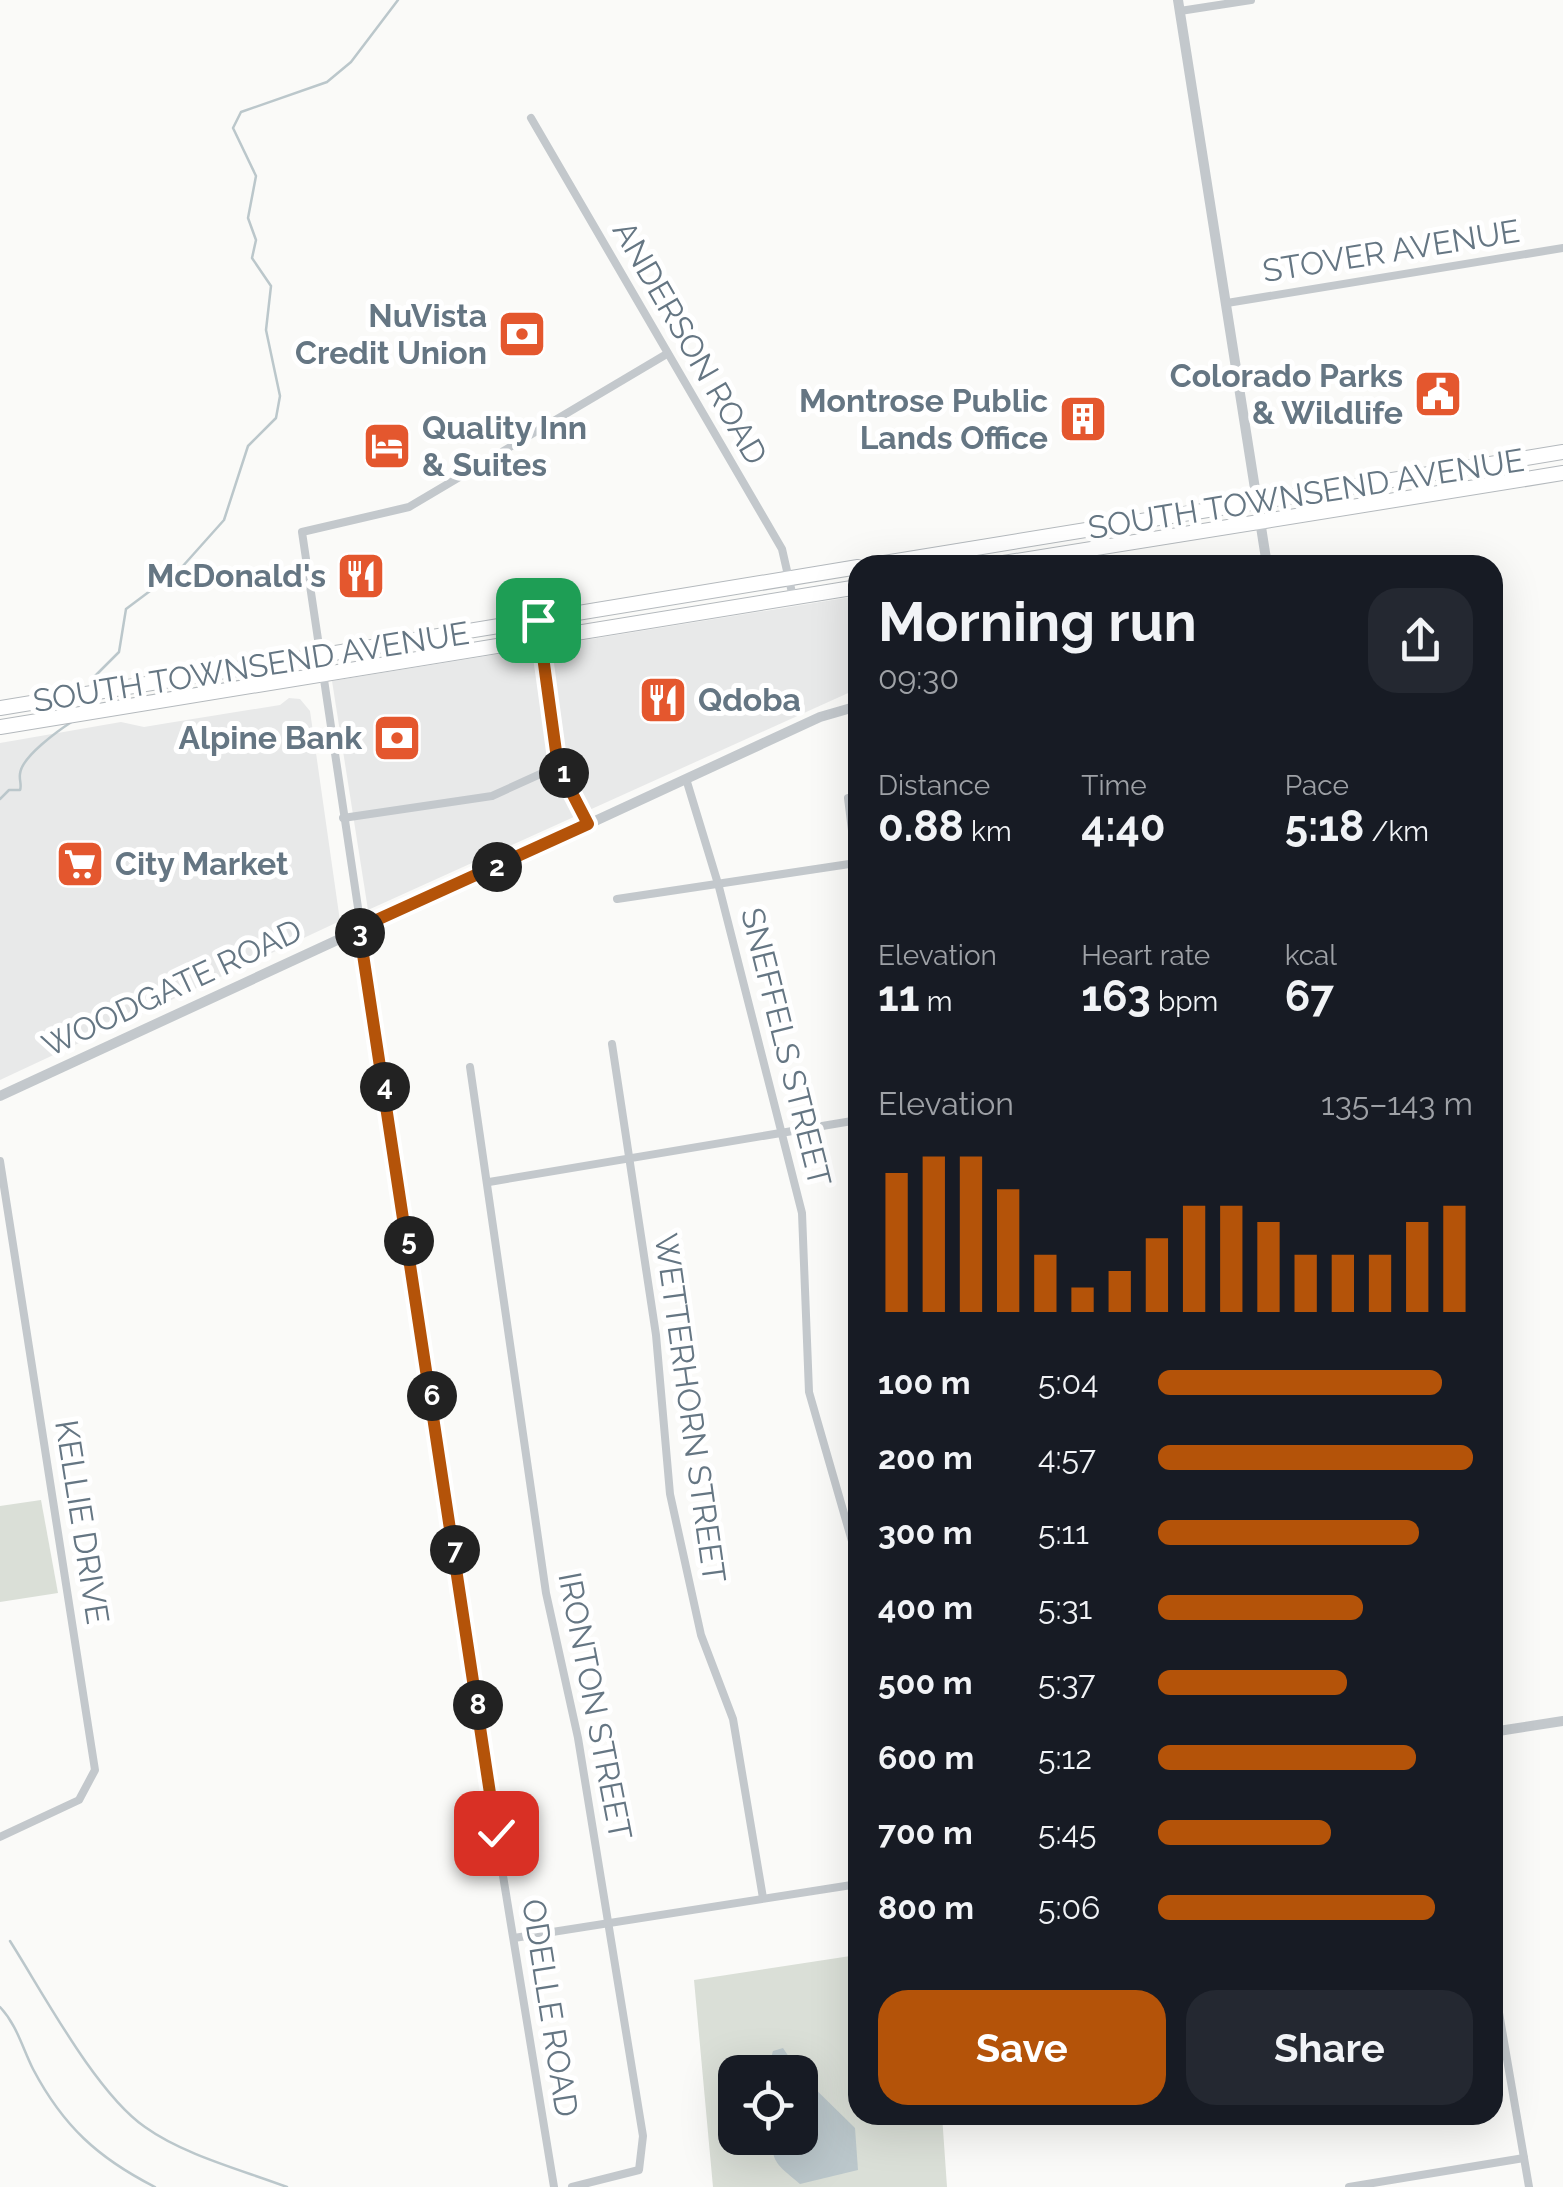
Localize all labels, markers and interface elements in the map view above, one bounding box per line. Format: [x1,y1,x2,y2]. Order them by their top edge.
street label: STOVER AVENUE [1260,212,1522,289]
street label: ANDERSON ROAD [606,215,775,471]
place label: NuVista Credit Union [295,297,487,371]
bank icon: NuVista Credit Union [496,308,548,360]
place label: Colorado Parks & Wildlife [1170,357,1403,431]
public building icon: Colorado Parks & Wildlife [1412,368,1464,420]
place label: Montrose Public Lands Office [799,382,1048,456]
building icon: Montrose Public Lands Office [1057,393,1109,445]
place label: Quality Inn & Suites [422,409,587,483]
hotel icon: Quality Inn & Suites [361,420,413,472]
street label: SOUTH TOWNSEND AVENUE [1085,441,1527,546]
restaurant icon: McDonald's [335,550,387,602]
place label: McDonald's [147,557,326,594]
pin [496,578,581,663]
button: share [1368,588,1473,693]
text: Morning run [878,589,1197,654]
icon: arrive [511,593,566,648]
street label: SOUTH TOWNSEND AVENUE [30,614,472,719]
text: 09:30 [878,659,959,696]
restaurant icon: Qdoba [637,674,689,726]
place label: Qdoba [698,681,801,718]
bank icon: Alpine Bank [371,712,423,764]
place label: Alpine Bank [179,719,362,756]
pin: 1 [539,748,589,798]
text: 1 [557,756,571,789]
text: Distance [878,769,990,802]
text: Time [1081,769,1147,802]
text: Pace [1285,769,1349,802]
text: 0.88 [878,802,964,851]
text: 4:40 [1081,802,1165,851]
text: 5:18 [1285,802,1364,851]
text: km [964,815,1012,848]
text: /km [1364,815,1429,848]
supermarket icon: City Market [54,838,106,890]
pin: 2 [472,842,522,892]
place label: City Market [115,845,288,882]
text: 2 [489,850,505,883]
street label: SNEFFELS STREET [734,904,839,1190]
pin: 3 [335,908,385,958]
street label: WOODGATE ROAD [36,911,307,1064]
text: 3 [352,916,368,949]
text: Elevation [878,939,997,972]
text: Heart rate [1081,939,1210,972]
text: kcal [1285,939,1337,972]
text: 11 [878,972,920,1021]
text: 163 [1081,972,1151,1021]
text: 67 [1285,972,1334,1021]
text: m [920,985,952,1018]
text: bpm [1151,985,1218,1018]
pin: 4 [360,1062,410,1112]
text: 4 [377,1070,393,1103]
text: Elevation [878,1085,1014,1122]
text: 135–143 m [1321,1085,1473,1122]
pin: 5 [384,1216,434,1266]
text: 5 [401,1224,417,1257]
street label: WETTERHORN STREET [648,1231,733,1585]
text: 100 m [878,1364,971,1401]
text: 5:04 [1038,1364,1099,1401]
pin: 6 [407,1371,457,1421]
text: 6 [424,1379,441,1412]
street label: KELLIE DRIVE [48,1417,117,1626]
text: 200 m [878,1439,973,1476]
text: 4:57 [1038,1439,1096,1476]
text: 300 m [878,1514,973,1551]
text: 5:11 [1038,1514,1089,1551]
pin: 7 [430,1525,480,1575]
text: 7 [447,1533,463,1566]
street label: IRONTON STREET [551,1569,640,1843]
text: 400 m [878,1589,973,1626]
text: 5:31 [1038,1589,1092,1626]
text: 500 m [878,1664,973,1701]
text: 5:37 [1038,1664,1096,1701]
pin: 8 [453,1680,503,1730]
text: 8 [470,1688,486,1721]
text: 600 m [878,1739,974,1776]
text: 5:12 [1038,1739,1092,1776]
pin [454,1791,539,1876]
icon: check [469,1806,524,1861]
text: 700 m [878,1814,973,1851]
text: 5:45 [1038,1814,1096,1851]
text: 800 m [878,1889,974,1926]
text: 5:06 [1038,1889,1100,1926]
street label: ODELLE ROAD [515,1896,586,2119]
button: Save [878,1990,1166,2105]
button: Share [1186,1990,1473,2105]
map controls [718,2055,818,2155]
button: locate [718,2055,818,2155]

